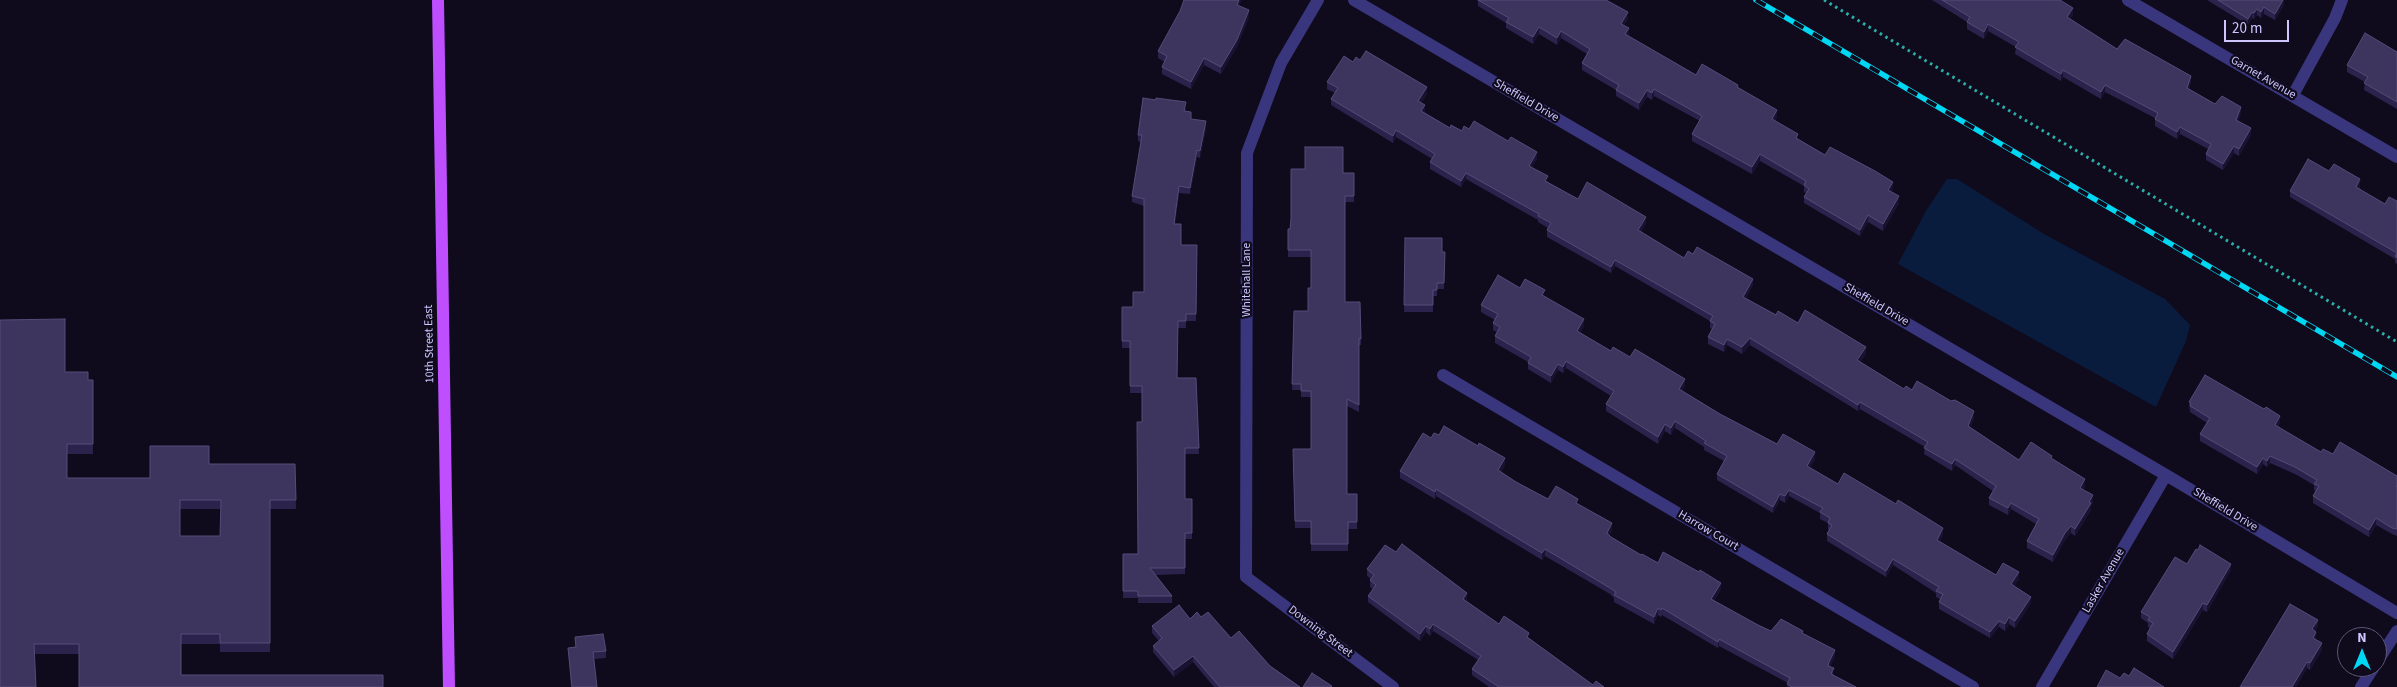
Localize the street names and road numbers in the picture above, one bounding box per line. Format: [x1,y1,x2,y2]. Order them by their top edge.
street label: Garnet Avenue [2228,53,2298,103]
street label: Sheffield Drive [1491,77,1561,125]
street label: Whitehall Lane [1240,243,1254,317]
street label: Sheffield Drive [1841,281,1911,329]
street label: 10th Street East [422,305,438,383]
street label: Sheffield Drive [2190,485,2260,535]
street label: Harrow Court [1675,508,1741,554]
street label: Lasker Avenue [2080,546,2128,616]
street label: Downing Street [1285,603,1355,661]

